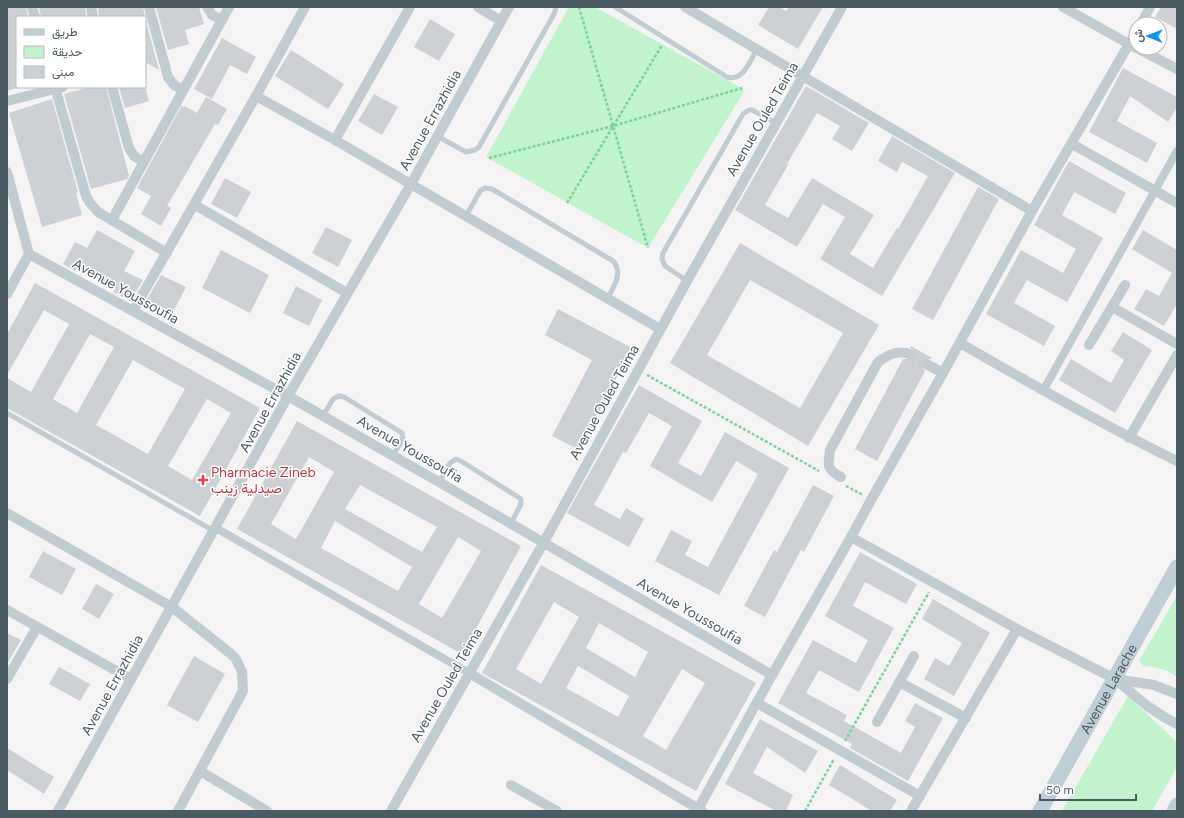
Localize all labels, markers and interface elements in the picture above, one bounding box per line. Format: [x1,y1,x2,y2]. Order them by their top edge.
legend [16,16,146,88]
north arrow [1128,16,1168,56]
text: طريق [52,25,78,40]
text: ش [1132,29,1145,43]
text: حديقة [52,45,82,59]
street label: Avenue Ouled Teima [723,59,802,179]
text: مبنى [52,65,74,80]
street label: Avenue Errazhidia [396,67,465,173]
street label: Avenue Youssoufia [70,255,182,328]
street label: Avenue Ouled Teima [566,342,643,463]
street label: Avenue Errazhidia [236,349,305,455]
street label: Avenue Youssoufia [354,412,465,487]
place label: Pharmacie Zineb صيدلية زينب [211,464,316,497]
marker: Pharmacie Zineb صيدلية زينب [198,475,208,485]
street label: Avenue Youssoufia [634,574,745,649]
street label: Avenue Ouled Teima [407,625,486,745]
street label: Avenue Errazhidia [78,632,147,738]
street label: Avenue Larache [1077,641,1141,737]
scale bar [1040,776,1136,802]
text: 50 m [1046,783,1074,797]

